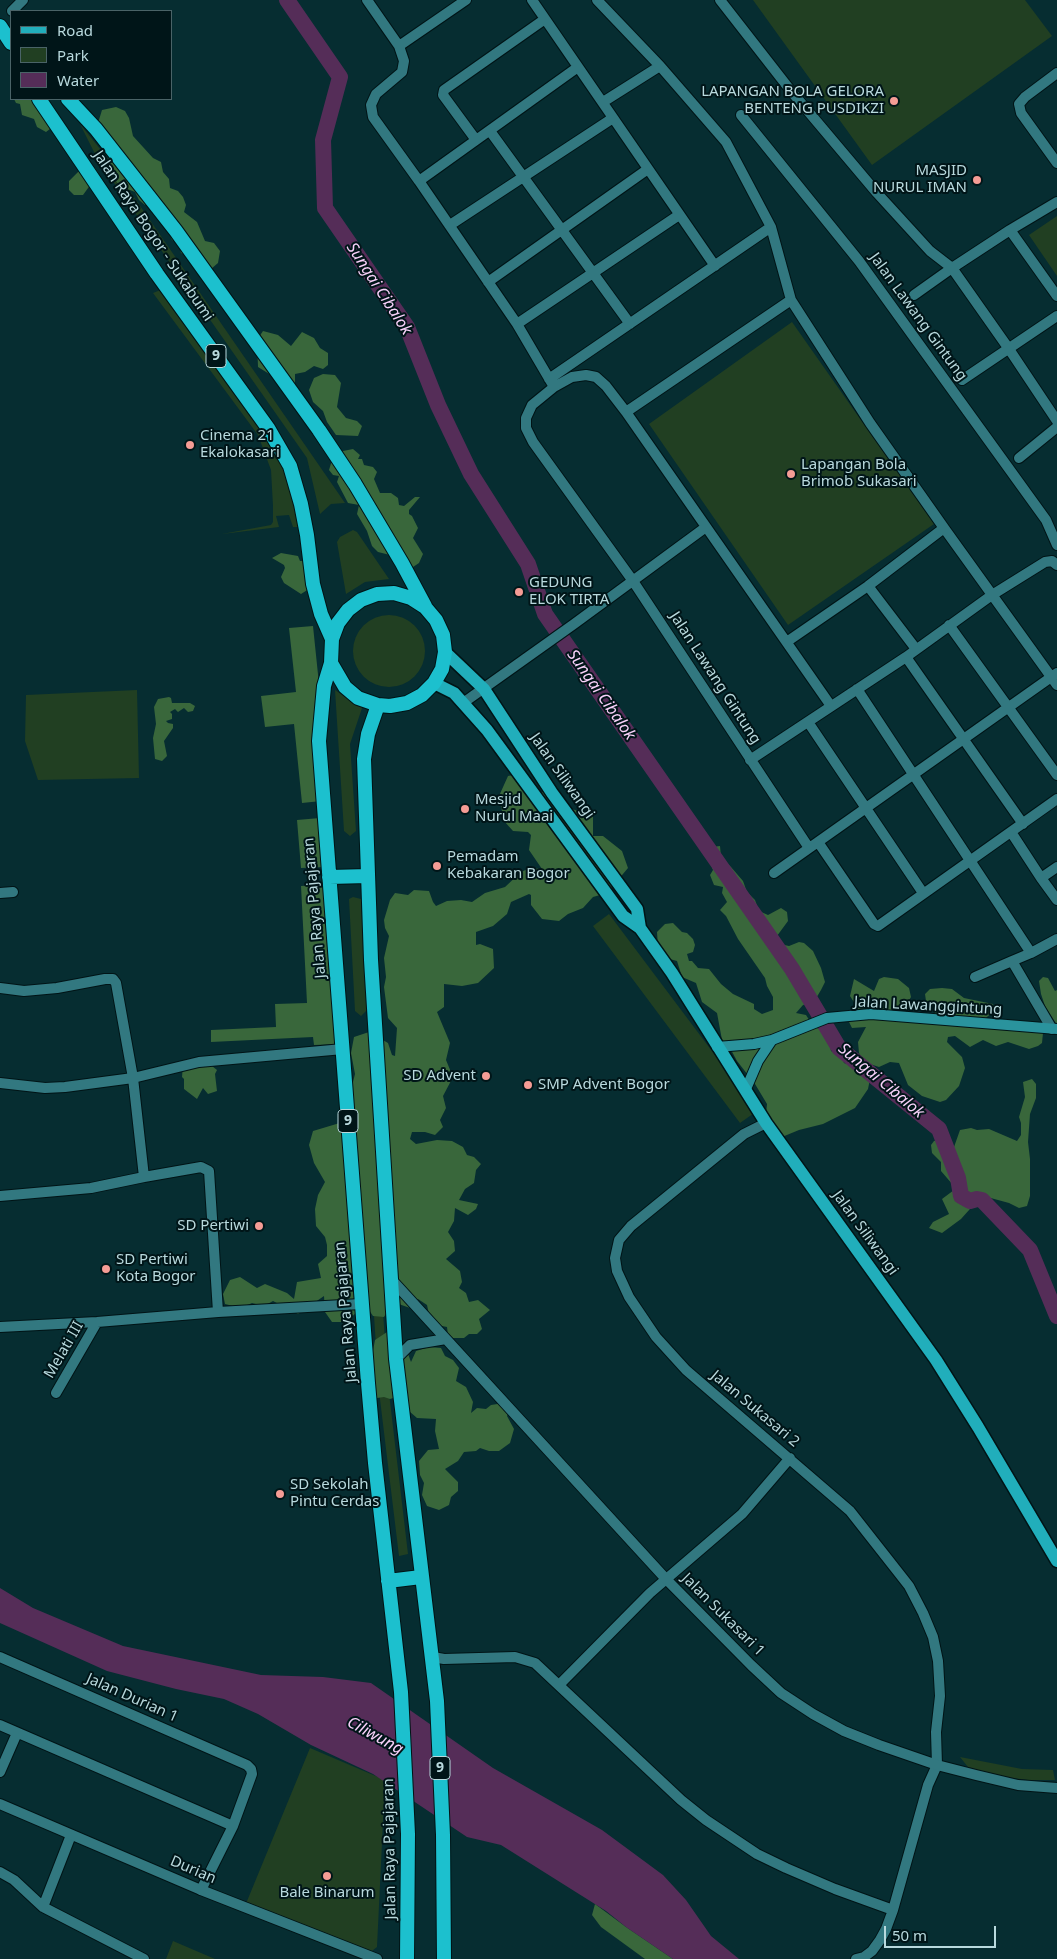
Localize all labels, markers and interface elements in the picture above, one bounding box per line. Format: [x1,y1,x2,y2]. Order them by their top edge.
legend [10,10,172,100]
text: Road [57,20,93,40]
text: Park [57,45,89,65]
text: Water [57,70,99,90]
place label: LAPANGAN BOLA GELORA BENTENG PUSDIKZI [701,83,884,118]
marker: LAPANGAN BOLA GELORA BENTENG PUSDIKZI [888,95,900,107]
street label: Jalan Raya Bogor - Sukabumi [89,147,217,325]
place label: MASJID NURUL IMAN [873,162,967,197]
marker: MASJID NURUL IMAN [971,174,983,186]
water label: Sungai Cibalok [342,239,416,339]
street label: Jalan Lawang Gintung [865,249,971,385]
road number: 9 [206,344,226,368]
place label: Cinema 21 Ekalokasari [200,427,280,462]
marker: Cinema 21 Ekalokasari [184,439,196,451]
place label: Lapangan Bola Brimob Sukasari [801,456,917,491]
marker: Lapangan Bola Brimob Sukasari [785,468,797,480]
place label: GEDUNG ELOK TIRTA [529,574,609,609]
marker: GEDUNG ELOK TIRTA [513,586,525,598]
street label: Jalan Lawang Gintung [665,608,765,748]
water label: Sungai Cibalok [563,646,639,744]
street label: Jalan Siliwangi [526,730,598,822]
place label: Mesjid Nurul Maai [475,791,553,826]
marker: Mesjid Nurul Maai [459,803,471,815]
street label: Jalan Raya Pajajaran [300,837,330,979]
place label: Pemadam Kebakaran Bogor [447,848,570,883]
marker: Pemadam Kebakaran Bogor [431,860,443,872]
street label: Jalan Lawanggintung [853,993,1003,1019]
water label: Sungai Cibalok [834,1040,928,1122]
place label: SD Advent [403,1067,476,1085]
marker: SD Advent [480,1070,492,1082]
place label: SMP Advent Bogor [538,1076,670,1094]
marker: SMP Advent Bogor [522,1079,534,1091]
road number: 9 [338,1110,358,1132]
street label: Jalan Siliwangi [828,1187,902,1279]
place label: SD Pertiwi [177,1217,249,1235]
marker: SD Pertiwi [253,1220,265,1232]
street label: Jalan Raya Pajajaran [331,1241,361,1383]
place label: SD Pertiwi Kota Bogor [116,1251,195,1286]
marker: SD Pertiwi Kota Bogor [100,1263,112,1275]
street label: Melati III [41,1318,87,1382]
street label: Jalan Sukasari 2 [707,1367,803,1451]
place label: SD Sekolah Pintu Cerdas [290,1476,379,1511]
marker: SD Sekolah Pintu Cerdas [274,1488,286,1500]
street label: Jalan Sukasari 1 [678,1570,768,1660]
street label: Jalan Durian 1 [83,1670,181,1726]
water label: Ciliwung [344,1713,406,1759]
road number: 9 [430,1756,450,1780]
street label: Jalan Raya Pajajaran [380,1778,400,1920]
street label: Durian [167,1852,219,1888]
marker: Bale Binarum [321,1870,333,1882]
place label: Bale Binarum [279,1884,375,1902]
scale bar [887,1916,1000,1948]
text: 50 m [892,1925,927,1945]

